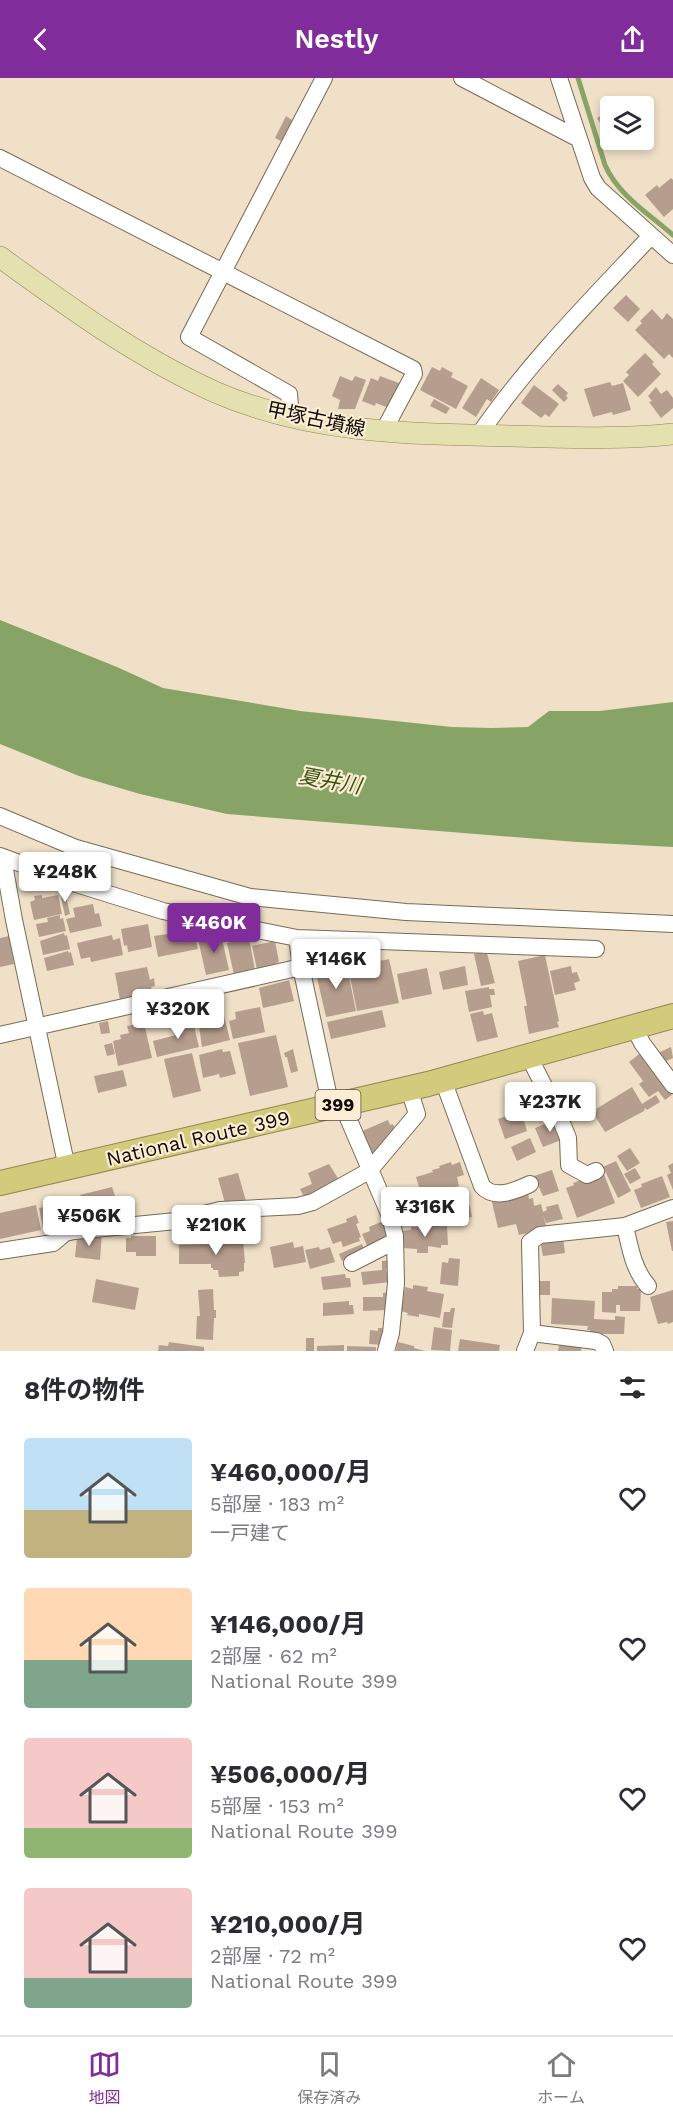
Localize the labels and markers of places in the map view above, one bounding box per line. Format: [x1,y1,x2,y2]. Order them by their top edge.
pin: ¥248K [23,852,107,903]
pin: ¥460K [172,903,256,954]
pin: ¥146K [294,939,378,990]
pin: ¥320K [136,989,220,1040]
pin: ¥237K [508,1082,592,1133]
pin: ¥316K [383,1187,467,1238]
pin: ¥506K [47,1196,131,1247]
pin: ¥210K [174,1205,258,1256]

